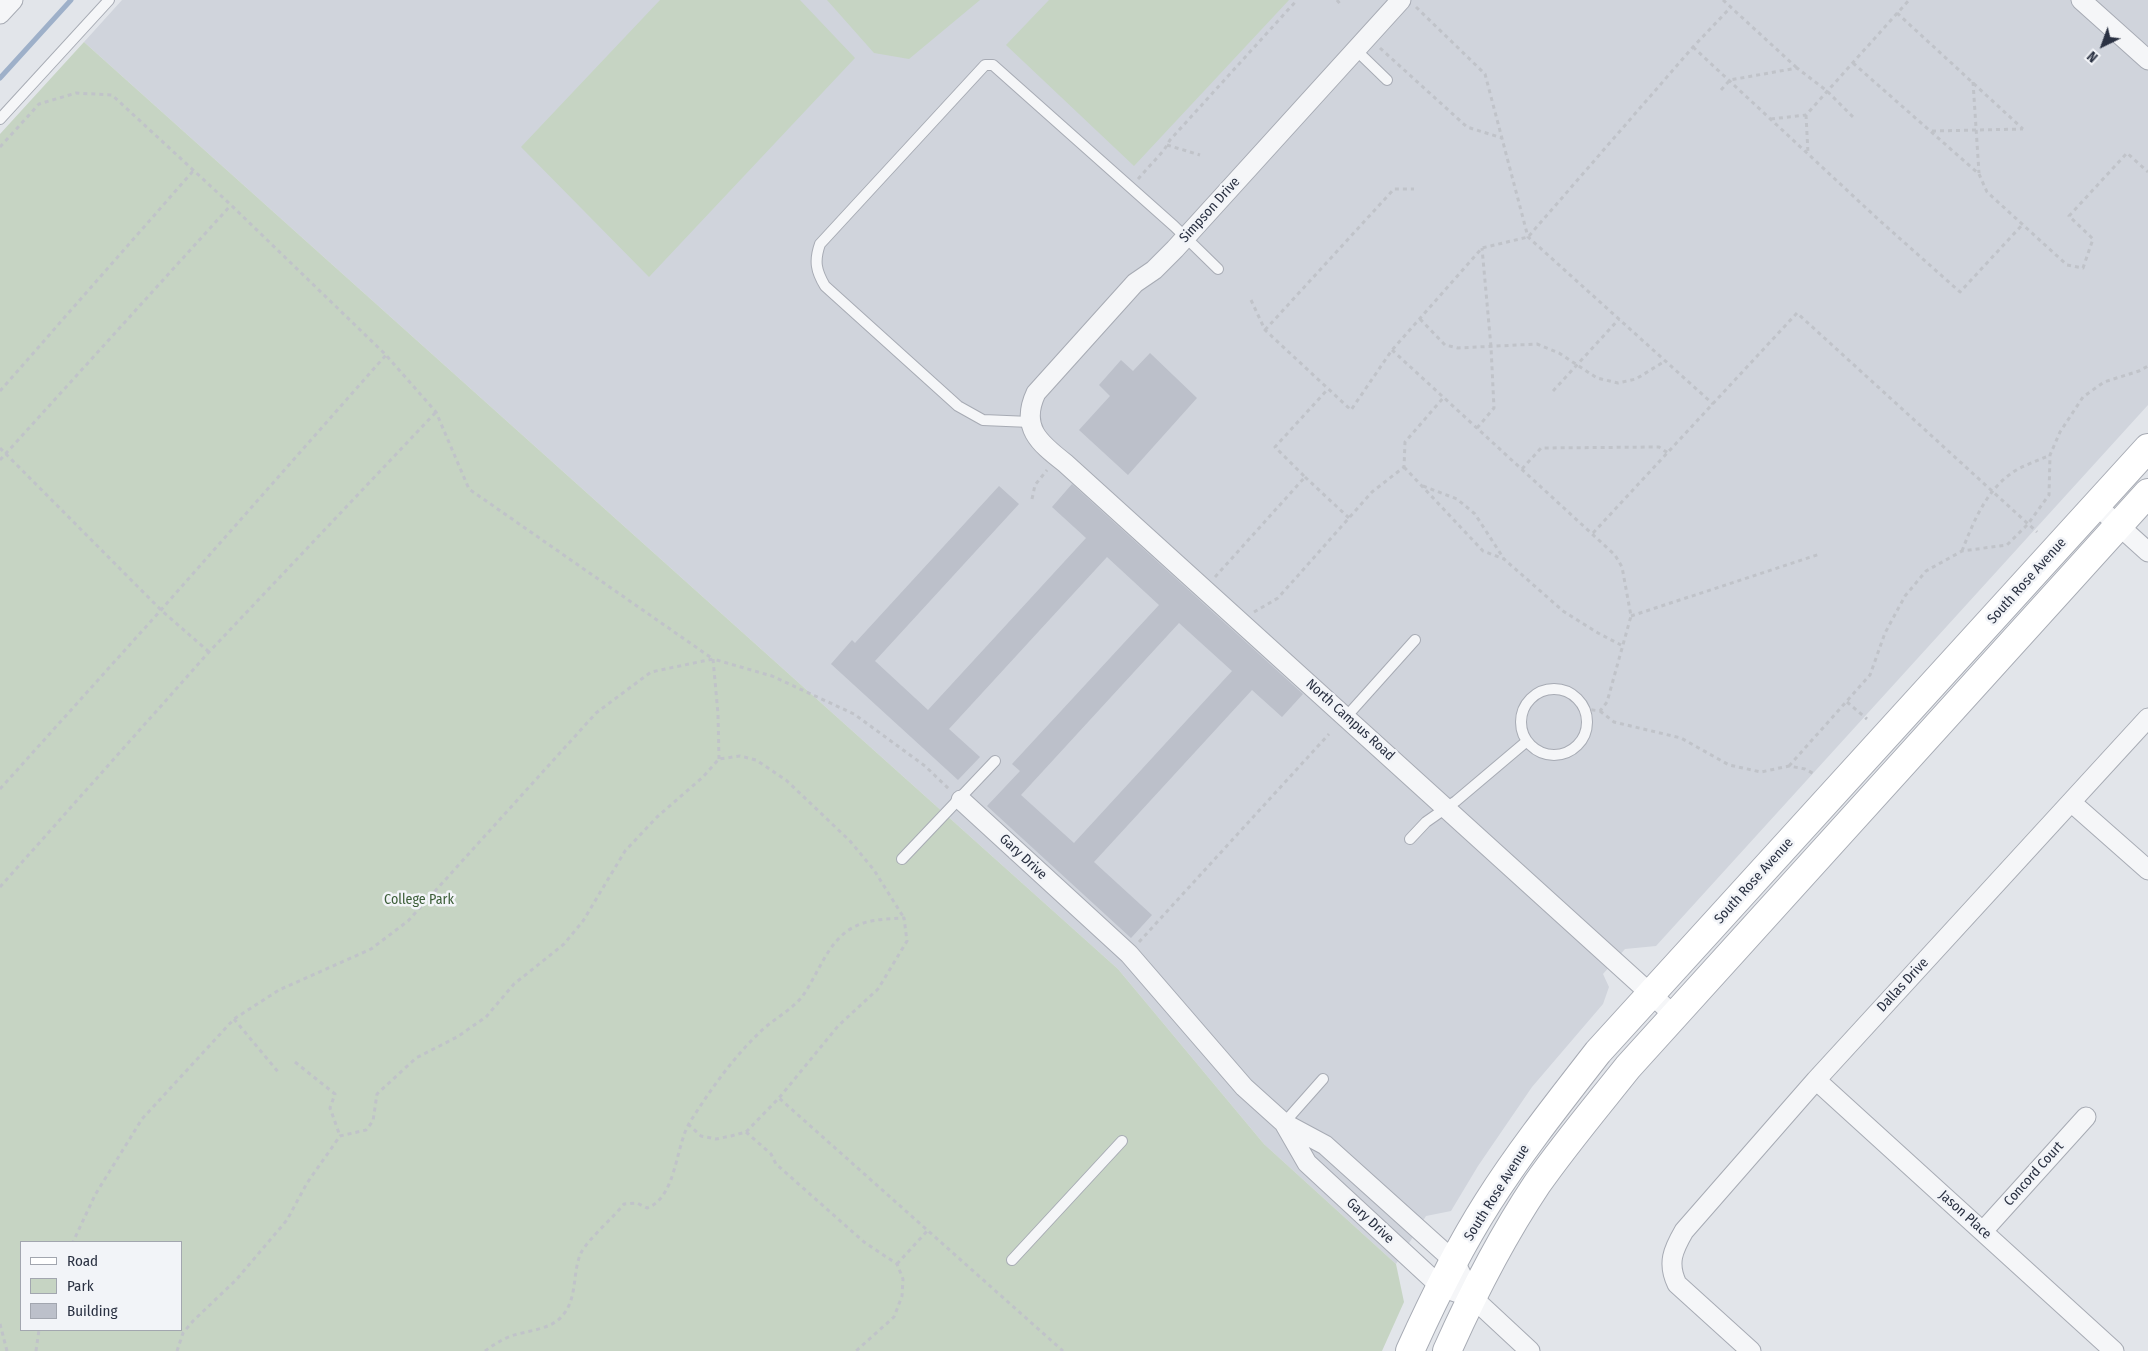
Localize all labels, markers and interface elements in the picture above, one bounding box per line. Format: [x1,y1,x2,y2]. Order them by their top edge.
north arrow [2078,20,2128,70]
text: N [2084,47,2101,66]
street label: Simpson Drive [1176,174,1244,246]
street label: South Rose Avenue [1984,535,2070,627]
street label: North Campus Road [1302,676,1398,764]
street label: Gary Drive [996,831,1050,883]
street label: South Rose Avenue [1711,835,1797,927]
park label: College Park [384,892,454,908]
street label: Dallas Drive [1874,955,1932,1015]
street label: Concord Court [2001,1138,2067,1210]
street label: South Rose Avenue [1461,1142,1533,1244]
street label: Jason Place [1935,1187,1995,1243]
street label: Gary Drive [1343,1195,1397,1247]
legend [20,1241,182,1331]
text: Road [67,1252,98,1270]
text: Park [67,1277,94,1295]
text: Building [67,1302,118,1320]

